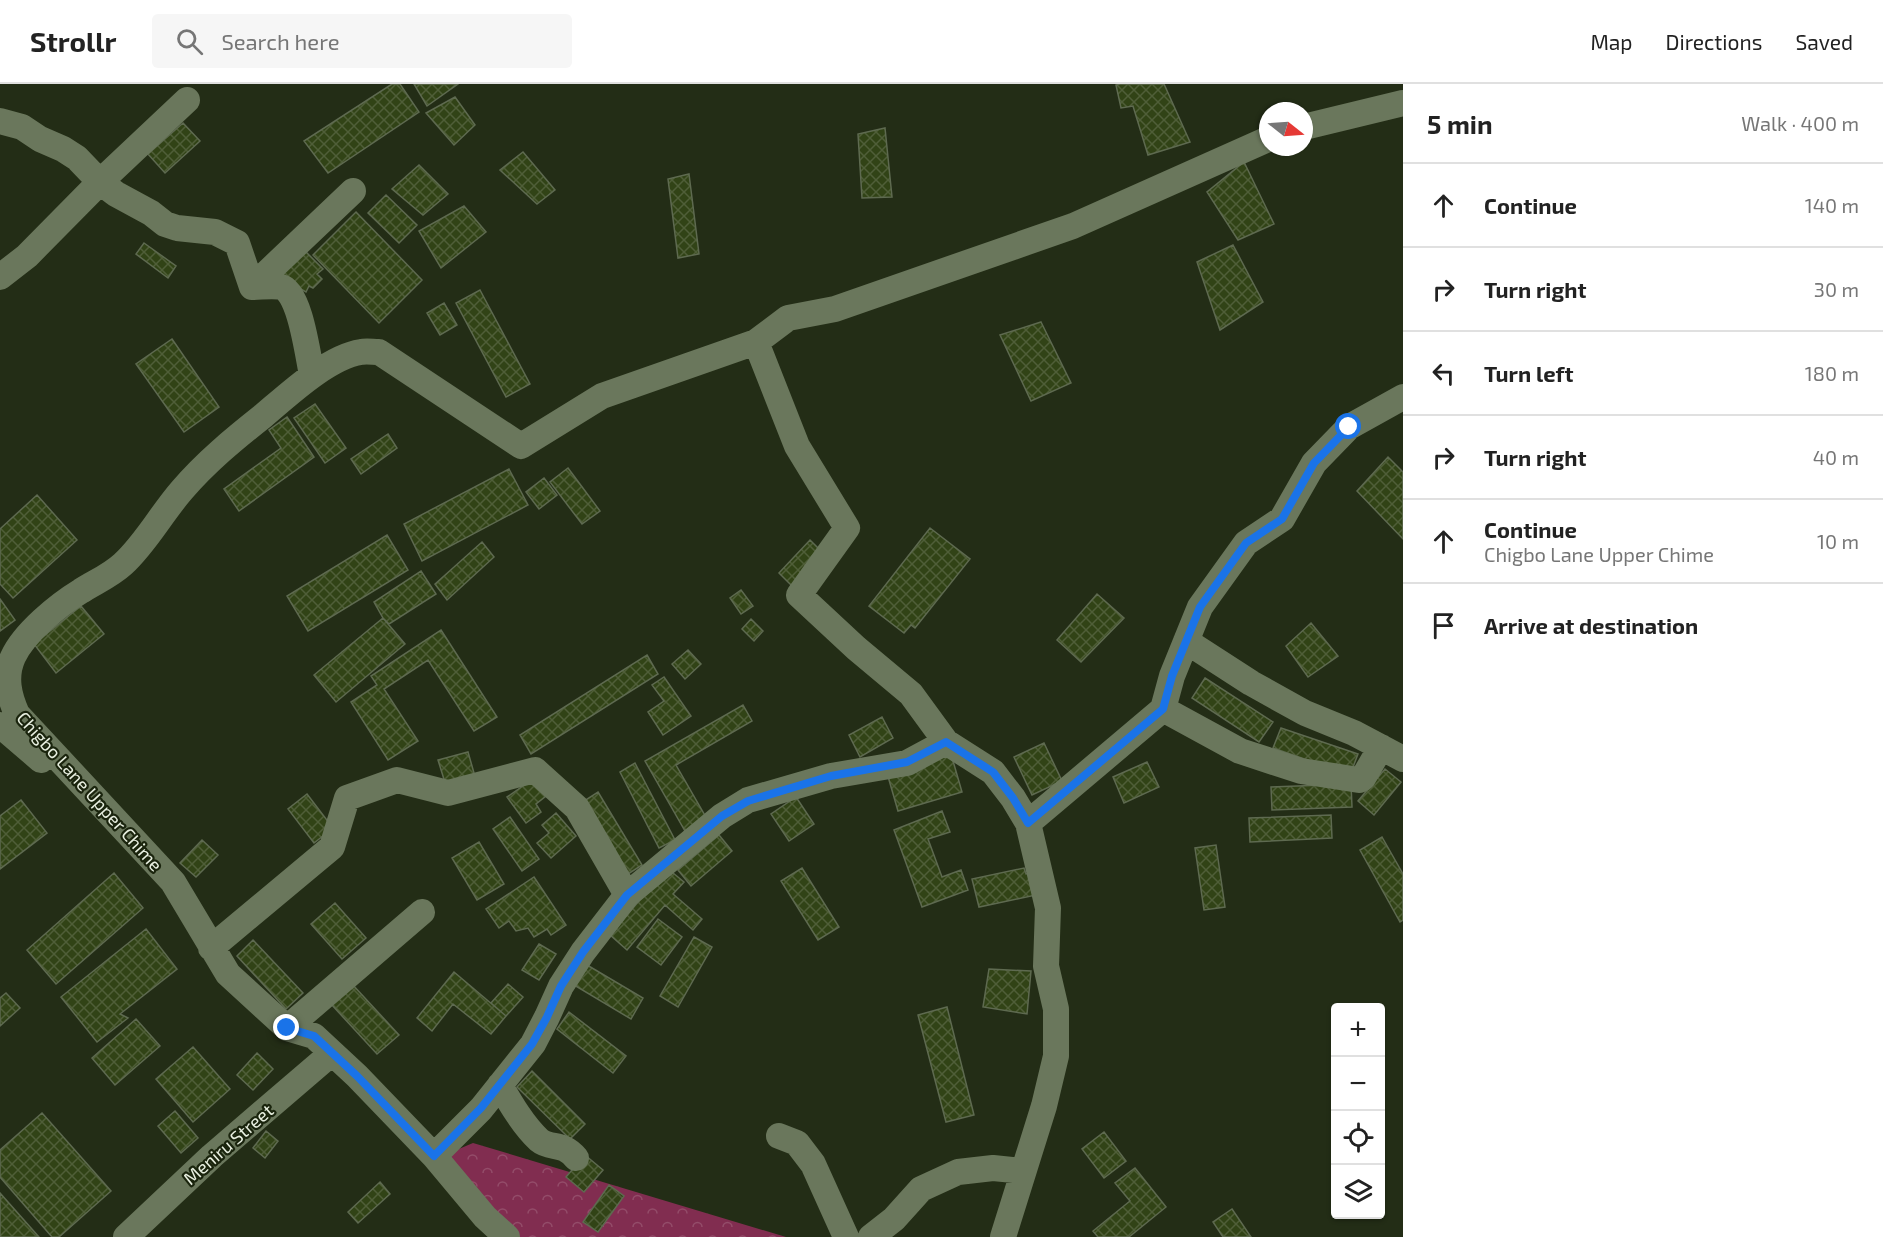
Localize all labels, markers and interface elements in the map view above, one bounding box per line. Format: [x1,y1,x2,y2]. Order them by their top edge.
search box [152,14,572,68]
text: Strollr [30,24,116,58]
icon: search [173,25,206,58]
text: Search here [221,28,340,54]
text: Map [1590,29,1633,54]
text: Directions [1666,29,1762,54]
text: Saved [1795,29,1853,54]
north arrow [1259,102,1313,156]
text: 5 min [1427,108,1493,139]
text: Walk · 400 m [1741,111,1859,135]
icon: ahead [1427,189,1460,222]
text: Continue [1484,192,1577,218]
text: 140 m [1805,193,1859,217]
icon: right [1427,273,1460,306]
text: Turn right [1484,276,1586,302]
text: 30 m [1814,277,1859,301]
icon: left [1427,357,1460,390]
text: Turn left [1484,360,1573,386]
text: 180 m [1805,361,1859,385]
route start [1335,413,1361,439]
icon: right [1427,441,1460,474]
text: Turn right [1484,444,1586,470]
text: 40 m [1813,445,1859,469]
text: Continue [1484,516,1577,542]
icon: ahead [1427,525,1460,558]
text: 10 m [1817,529,1859,553]
text: Chigbo Lane Upper Chime [1484,542,1714,566]
icon: arrive [1427,609,1460,642]
text: Arrive at destination [1484,612,1698,638]
street label: Chigbo Lane Upper Chime [13,707,167,875]
map controls [1331,1003,1385,1219]
button: + [1331,1003,1385,1057]
route end [273,1014,299,1040]
button: − [1331,1057,1385,1111]
street label: Meniru Street [179,1099,278,1189]
button: locate [1331,1111,1385,1165]
button: layers [1331,1165,1385,1219]

